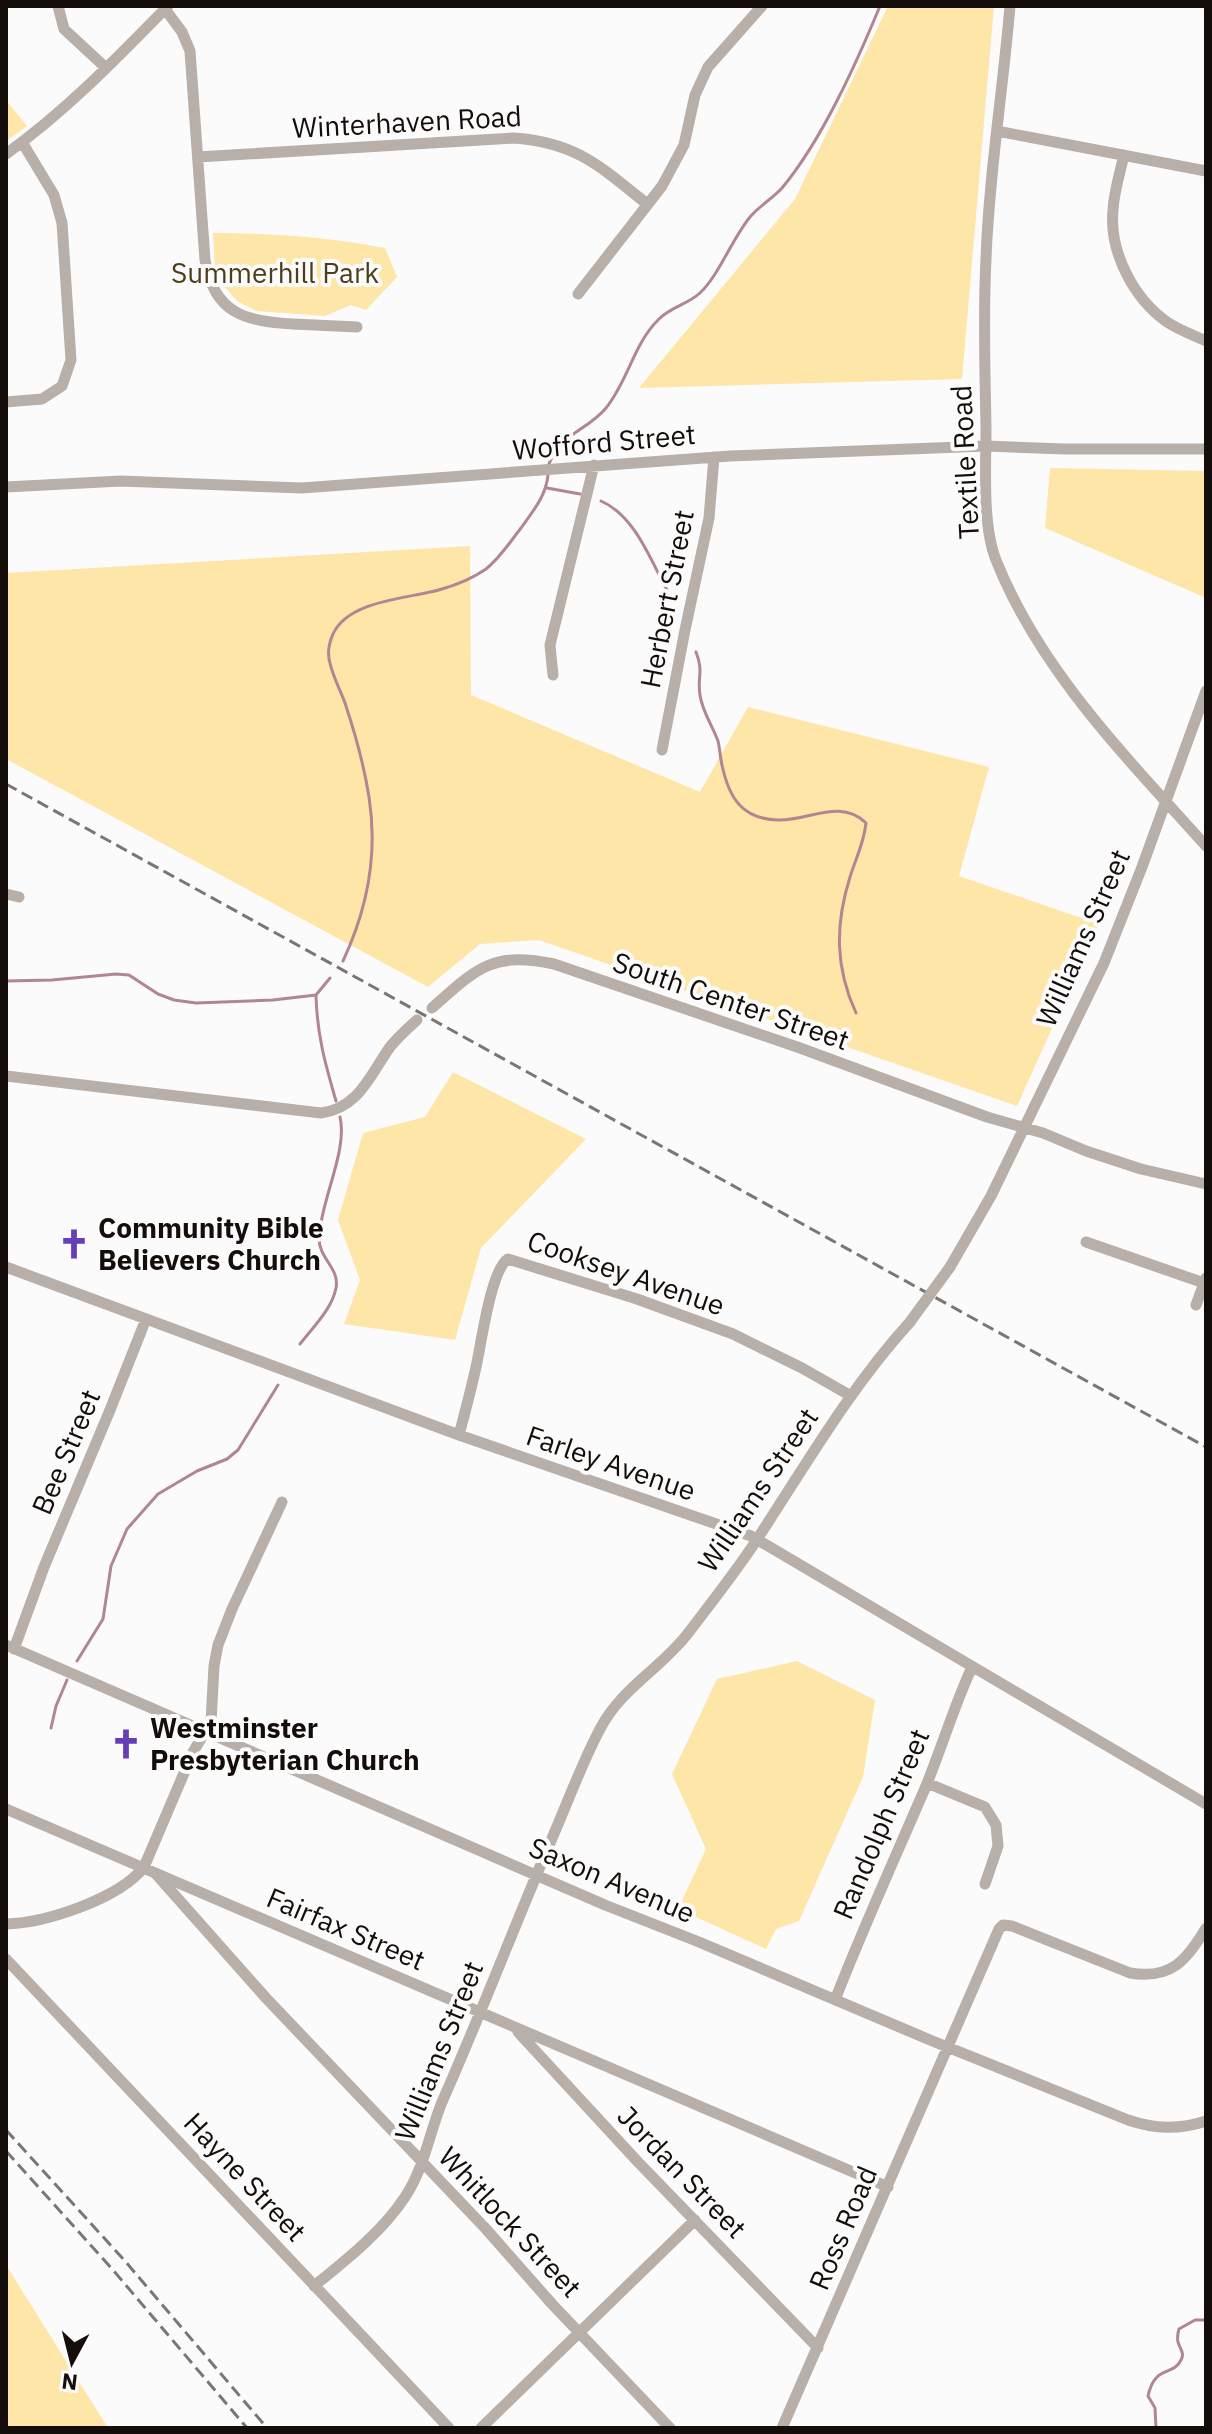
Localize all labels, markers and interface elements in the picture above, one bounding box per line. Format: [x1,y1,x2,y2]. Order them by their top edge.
street label: Winterhaven Road [291,97,523,146]
park label: Summerhill Park [171,254,379,291]
street label: Textile Road [942,384,987,540]
street label: Wofford Street [511,415,697,468]
street label: Herbert Street [631,507,702,691]
street label: Williams Street [1027,843,1138,1032]
street label: South Center Street [608,943,854,1058]
place label: Community Bible Believers Church [98,1209,324,1278]
street label: Cooksey Avenue [523,1221,730,1324]
church icon: Community Bible Believers Church [57,1227,91,1261]
street label: Bee Street [23,1384,108,1520]
street label: Williams Street [689,1400,826,1579]
street label: Farley Avenue [522,1416,701,1509]
place label: Westminster Presbyterian Church [150,1709,420,1778]
street label: Randolph Street [824,1723,937,1925]
church icon: Westminster Presbyterian Church [109,1727,143,1761]
street label: Saxon Avenue [524,1828,701,1931]
street label: Fairfax Street [261,1879,431,1978]
street label: Williams Street [386,1956,491,2146]
street label: Jordan Street [610,2097,755,2246]
street label: Hayne Street [176,2104,315,2249]
street label: Whitlock Street [431,2138,590,2305]
street label: Ross Road [800,2160,885,2295]
north arrow [32,2322,112,2402]
text: N [60,2367,79,2398]

